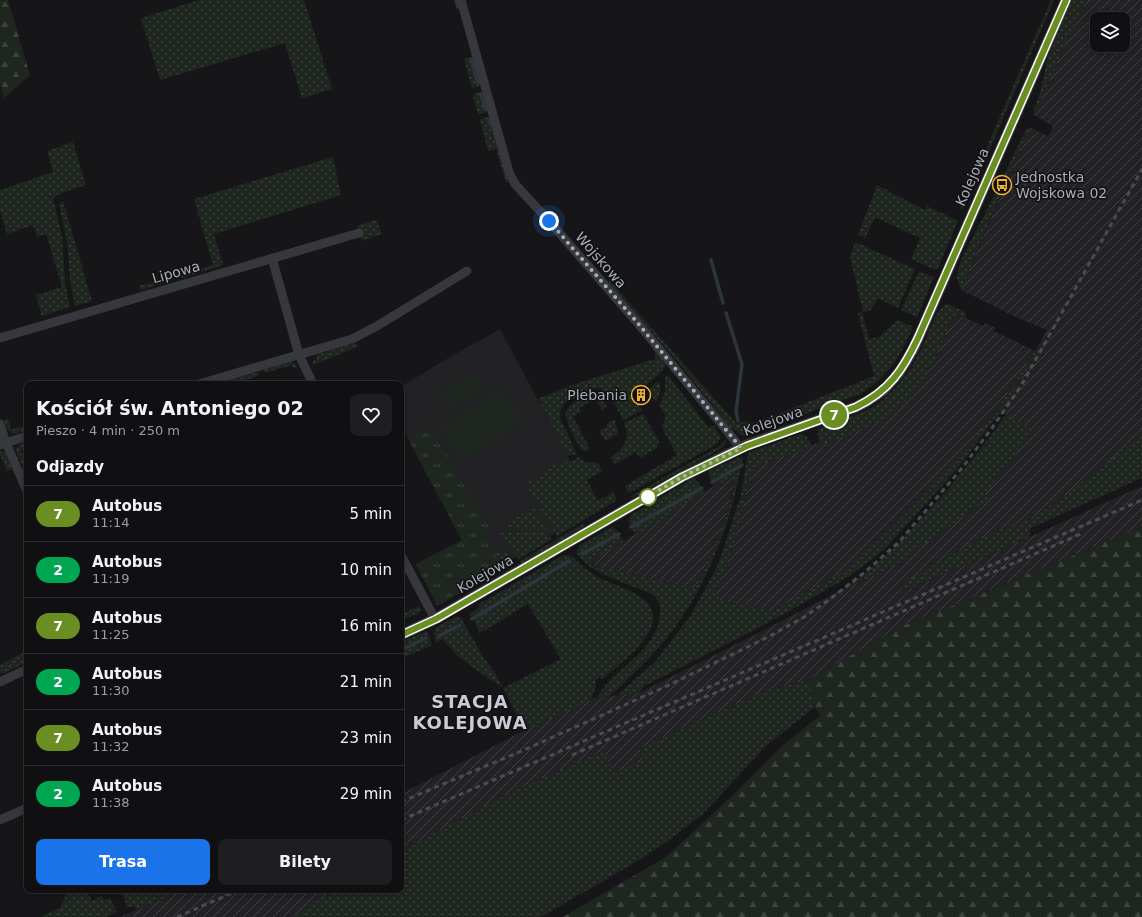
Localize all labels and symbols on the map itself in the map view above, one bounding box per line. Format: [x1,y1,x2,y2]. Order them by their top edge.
street label: Kolejowa [952,145,992,209]
place label: Jednostka Wojskowa 02 [1015,169,1107,201]
bus stop icon: Jednostka Wojskowa 02 [991,174,1013,196]
your location [539,211,559,231]
street label: Wojskowa [572,229,630,291]
street label: Lipowa [150,258,202,286]
building icon: Plebania [630,384,652,406]
place label: Plebania [567,387,627,403]
line badge: 7 [821,402,847,428]
street label: Kolejowa [741,403,805,439]
unlabelled marker [639,488,657,506]
street label: Kolejowa [454,552,516,596]
district label: STACJA KOLEJOWA [412,691,528,733]

